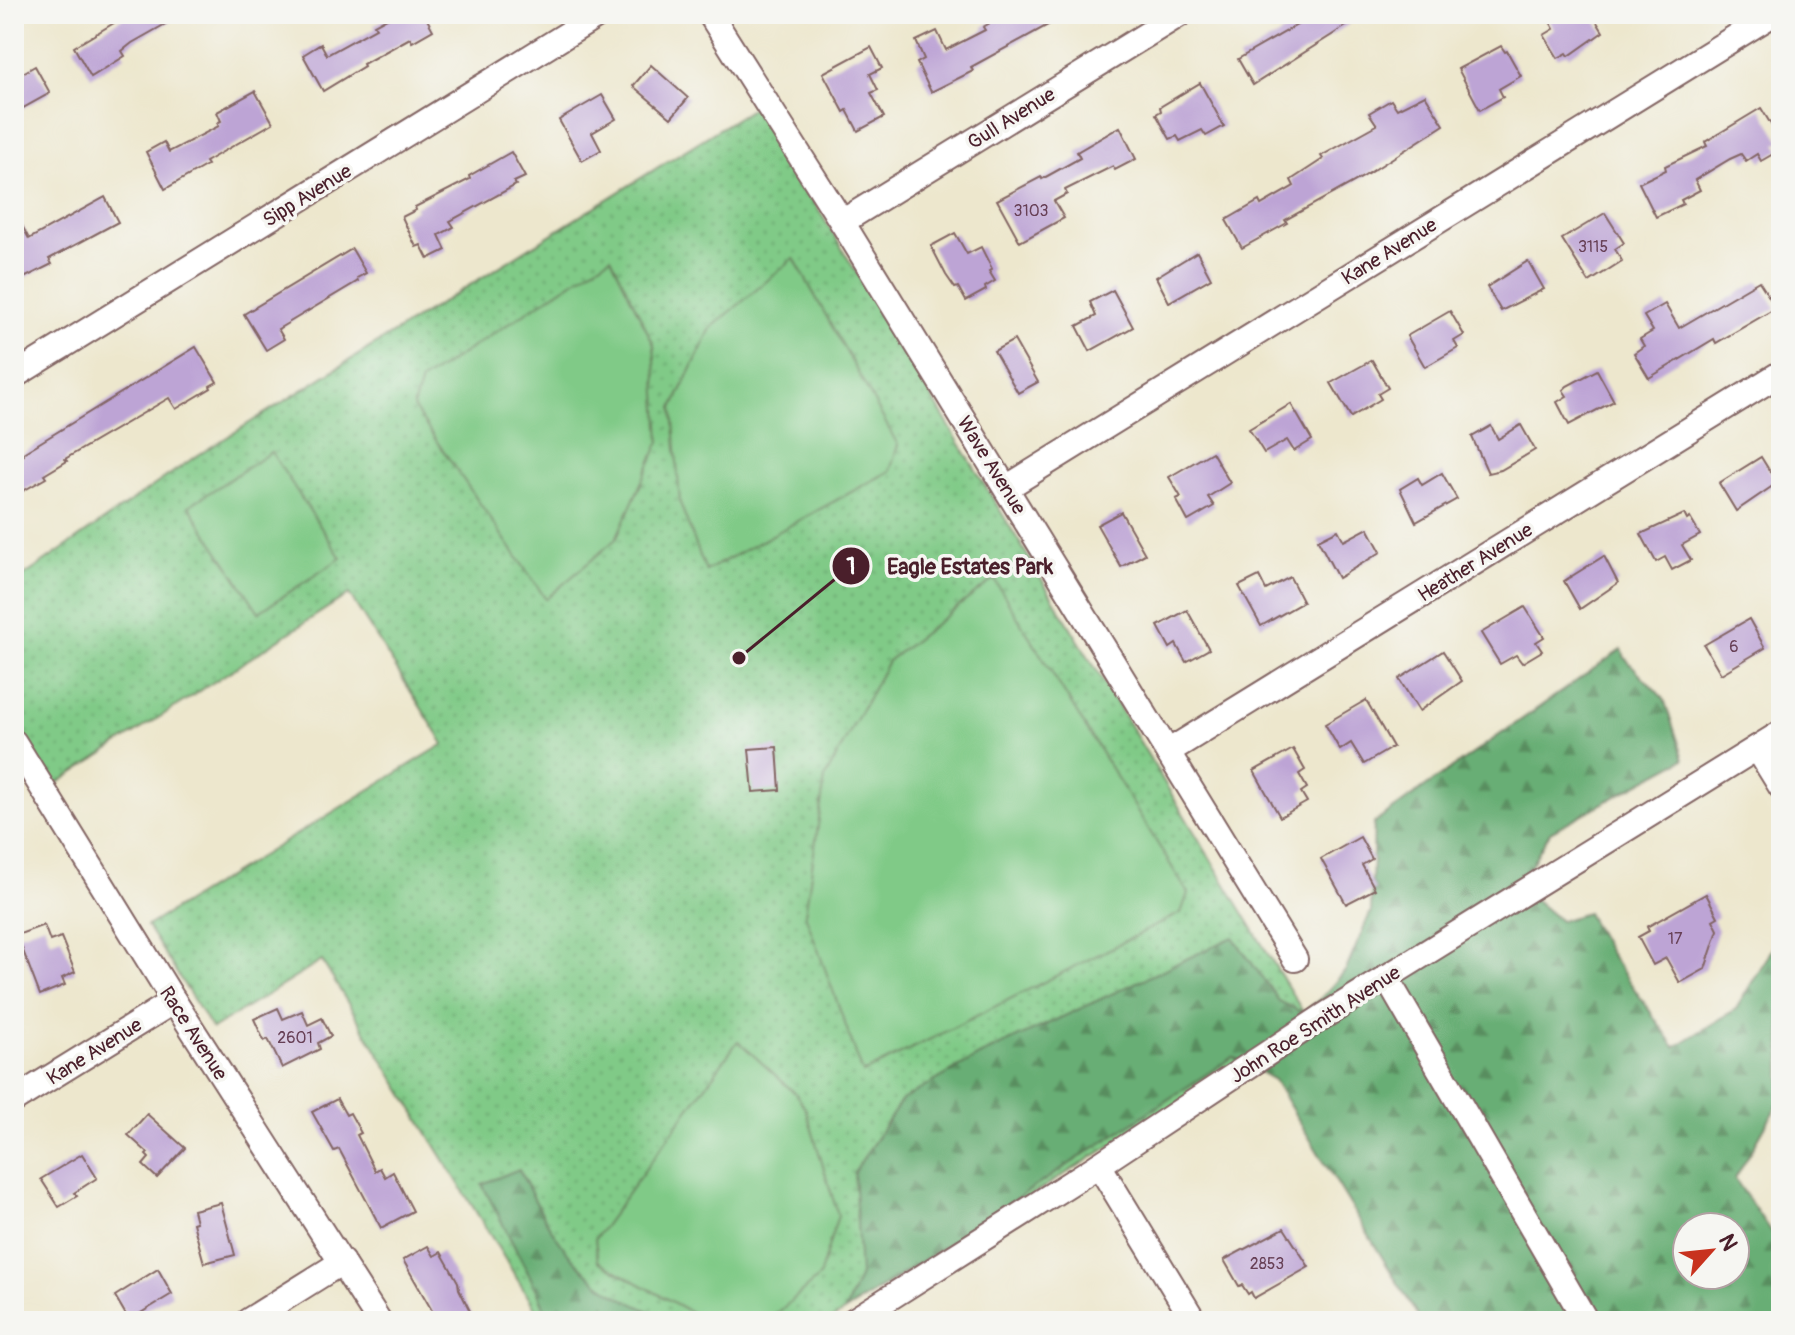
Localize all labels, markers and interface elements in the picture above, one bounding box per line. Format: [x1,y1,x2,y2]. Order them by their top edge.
street label: Gull Avenue [963,82,1060,155]
street label: Sipp Avenue [258,158,356,232]
house number: 3103 [1013,201,1049,221]
street label: Kane Avenue [1337,212,1442,291]
house number: 3115 [1578,237,1608,257]
street label: Wave Avenue [952,412,1032,519]
street label: Heather Avenue [1413,517,1537,608]
callout: Eagle Estates Park [831,543,1069,589]
text: 1 [846,552,856,581]
text: Eagle Estates Park [887,553,1054,581]
house number: 6 [1729,637,1739,657]
house number: 17 [1668,929,1683,949]
street label: John Roe Smith Avenue [1225,960,1405,1089]
street label: Race Avenue [154,982,233,1085]
street label: Kane Avenue [42,1012,147,1091]
house number: 2601 [277,1028,313,1048]
north arrow [1671,1211,1751,1291]
text: N [1712,1229,1744,1255]
house number: 2853 [1250,1254,1284,1274]

